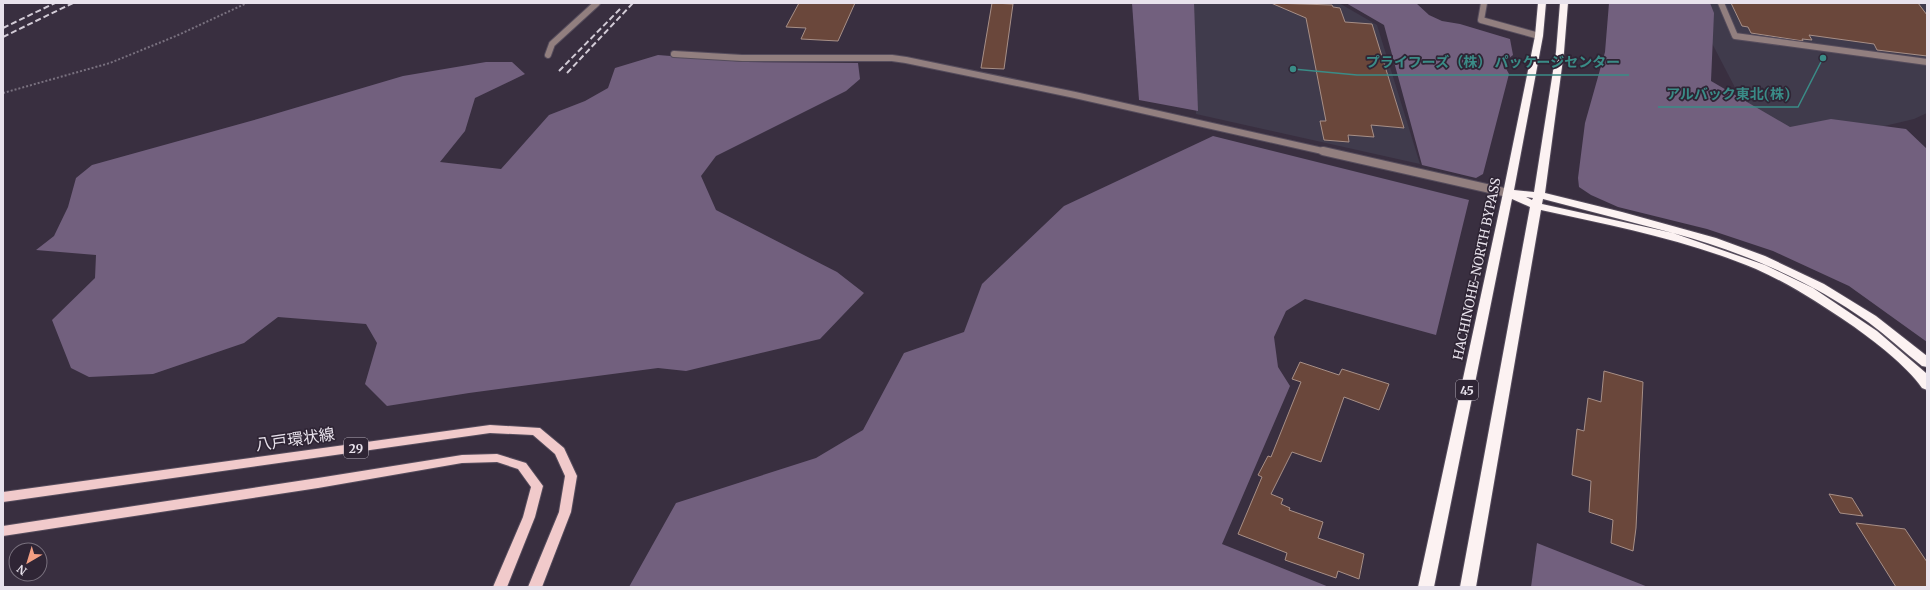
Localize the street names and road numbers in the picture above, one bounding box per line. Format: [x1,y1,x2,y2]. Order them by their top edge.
street label: HACHINOHE-NORTH BYPASS [1449,176,1505,362]
road number: 45 [1456,380,1478,400]
street label: 八戸環状線 [254,424,336,454]
road number: 29 [344,438,368,458]

